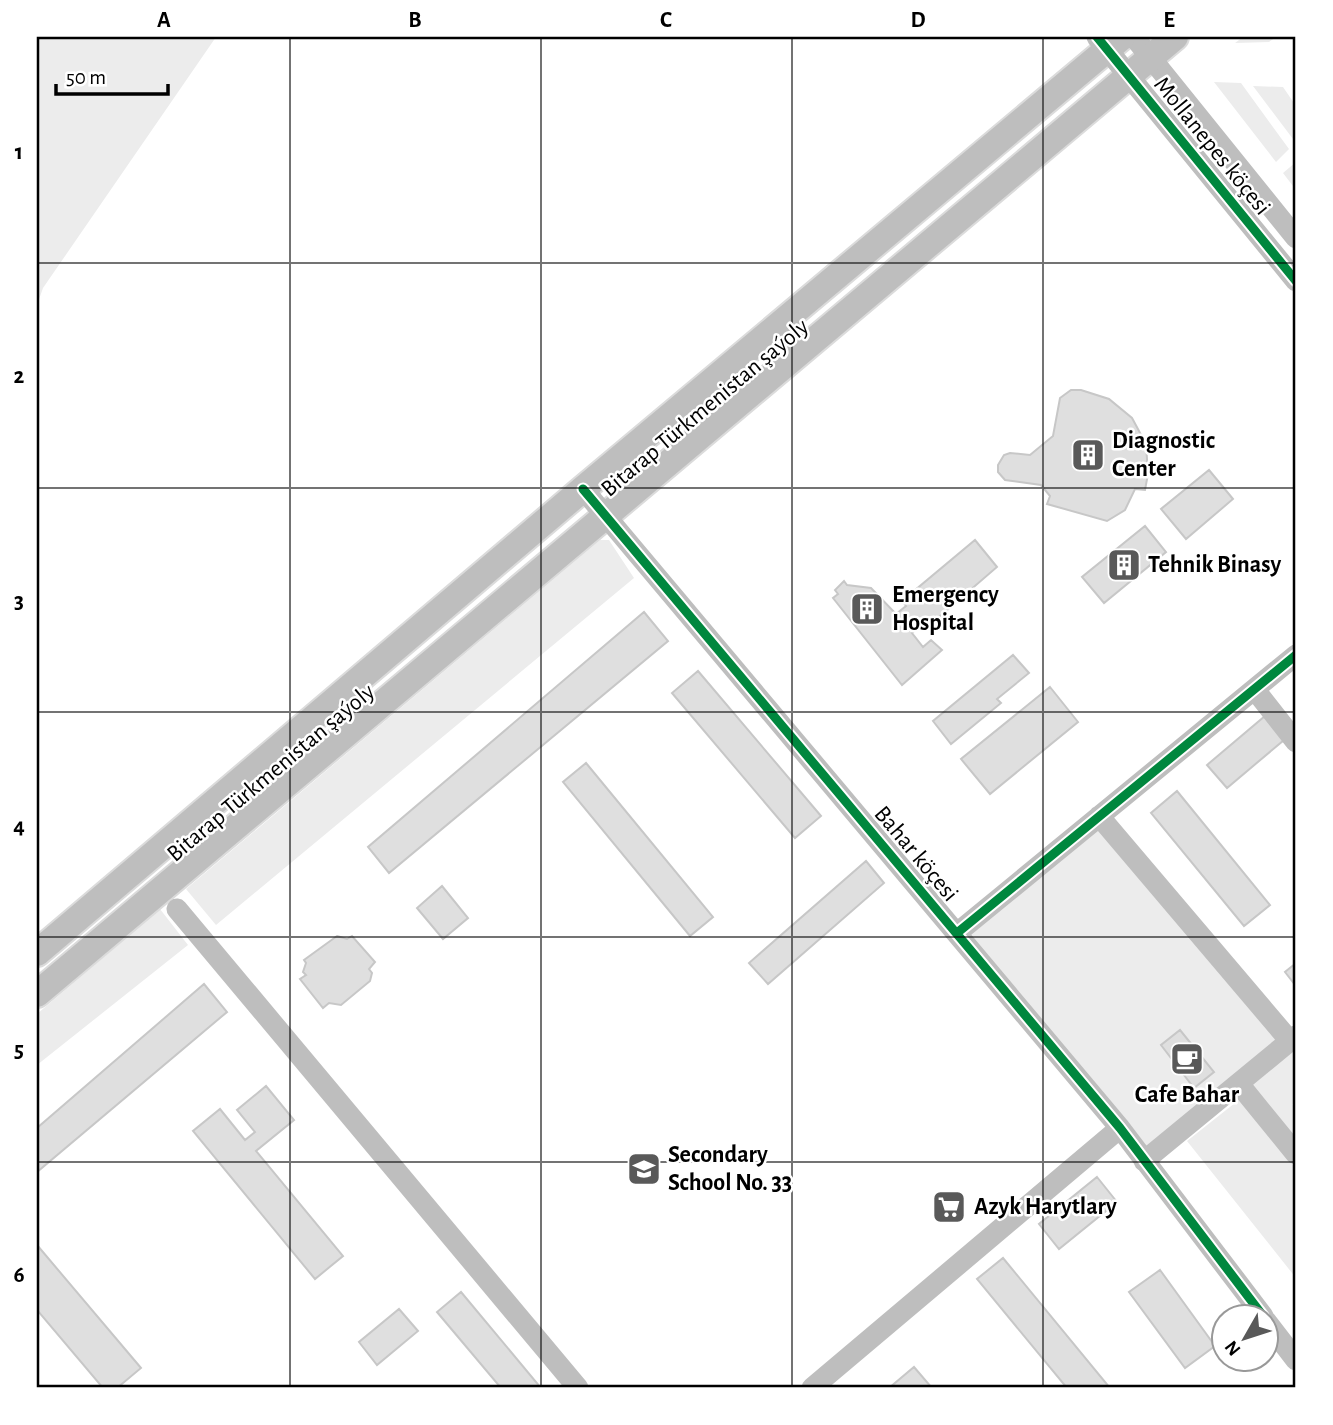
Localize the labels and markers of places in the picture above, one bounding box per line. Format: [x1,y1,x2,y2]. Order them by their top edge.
place label: Diagnostic Center [1112,429,1215,481]
building icon: Diagnostic Center [1069,436,1107,474]
building icon: Tehnik Binasy [1105,546,1143,584]
place label: Tehnik Binasy [1148,553,1282,577]
place label: Emergency Hospital [892,583,999,635]
building icon: Emergency Hospital [848,590,886,628]
cafe icon: Cafe Bahar [1168,1040,1206,1078]
place label: Cafe Bahar [1135,1083,1240,1107]
place label: Secondary School No. 33 [668,1143,792,1195]
school or university icon: Secondary School No. 33 [625,1150,663,1188]
supermarket icon: Azyk Harytlary [930,1188,968,1226]
place label: Azyk Harytlary [974,1195,1117,1219]

